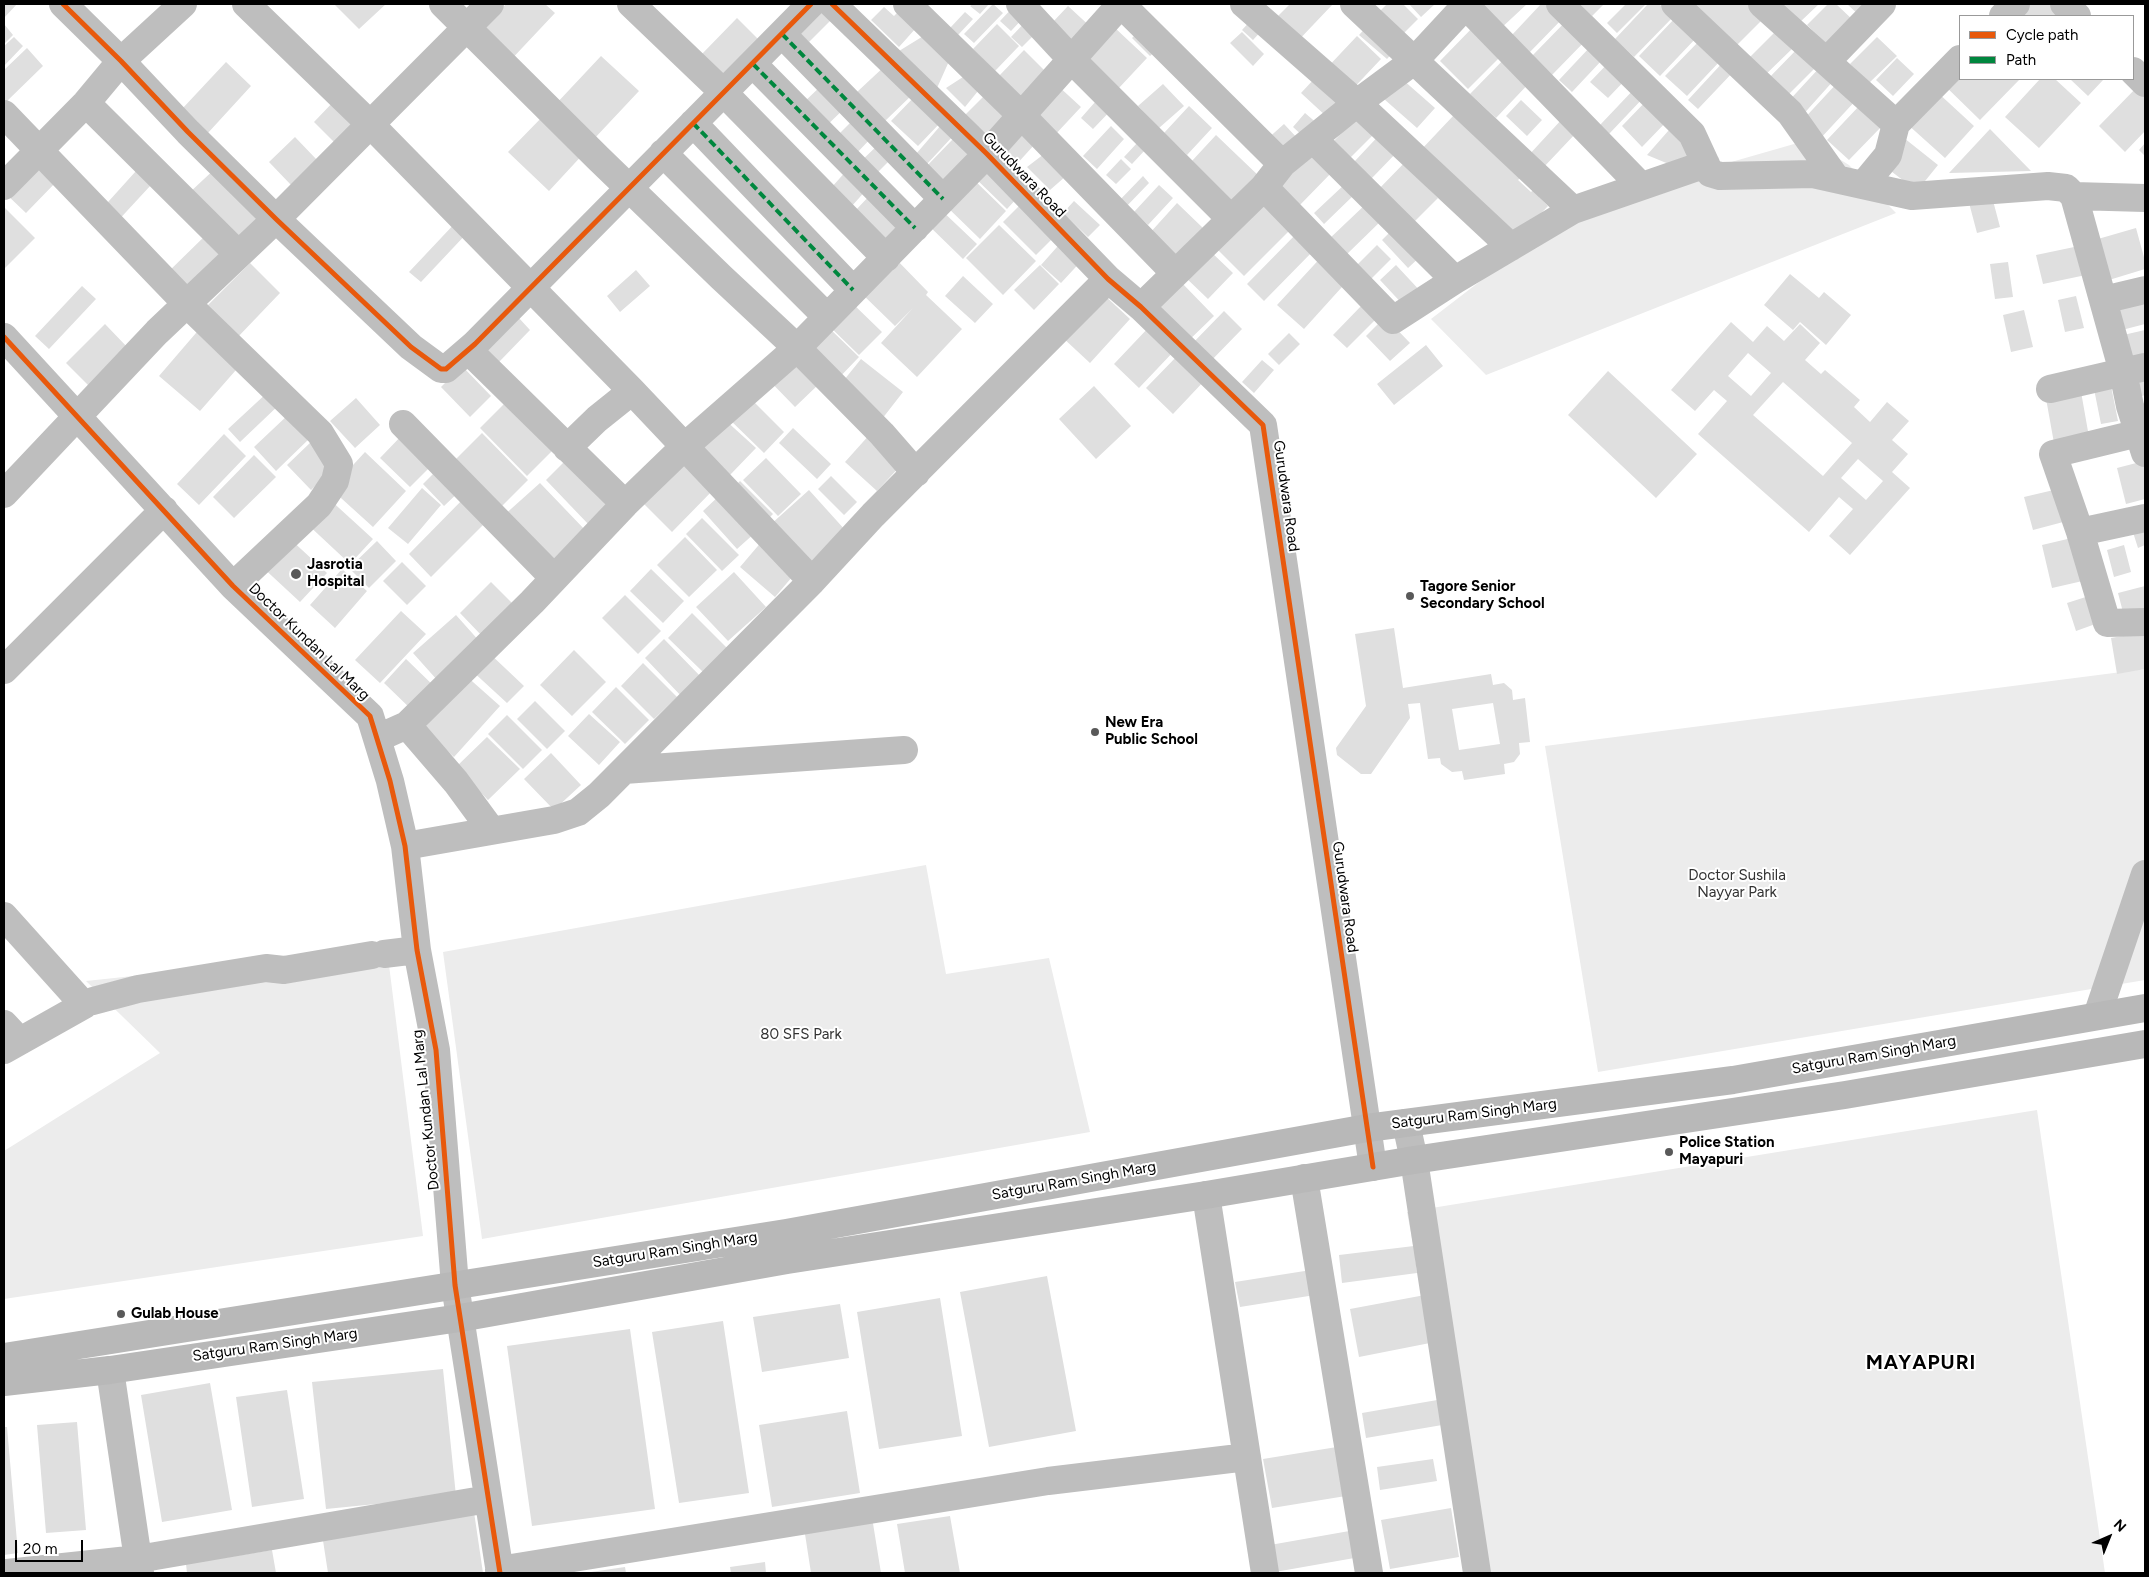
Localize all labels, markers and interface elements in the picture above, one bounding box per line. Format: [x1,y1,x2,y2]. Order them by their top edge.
legend [1959,15,2134,80]
text: Cycle path [2006,26,2078,44]
text: Path [2006,51,2036,69]
street label: Gurudwara Road [979,128,1069,222]
street label: Gurudwara Road [1269,439,1303,553]
place label: Jasrotia Hospital [307,556,364,591]
marker: Jasrotia Hospital [289,567,303,581]
place label: Tagore Senior Secondary School [1420,578,1545,613]
street label: Doctor Kundan Lal Marg [245,580,373,704]
marker: Tagore Senior Secondary School [1404,590,1416,602]
place label: New Era Public School [1105,714,1198,749]
marker: New Era Public School [1089,726,1101,738]
street label: Gurudwara Road [1328,840,1362,954]
park label: Doctor Sushila Nayyar Park [1688,867,1786,902]
park label: 80 SFS Park [760,1026,842,1044]
street label: Doctor Kundan Lal Marg [409,1029,443,1191]
street label: Satguru Ram Singh Marg [1790,1032,1958,1078]
street label: Satguru Ram Singh Marg [1390,1095,1558,1133]
place label: Police Station Mayapuri [1679,1134,1774,1169]
marker: Police Station Mayapuri [1663,1146,1675,1158]
street label: Satguru Ram Singh Marg [990,1158,1158,1204]
street label: Satguru Ram Singh Marg [591,1228,759,1272]
place label: Gulab House [131,1305,219,1323]
marker: Gulab House [115,1308,127,1320]
street label: Satguru Ram Singh Marg [191,1325,359,1365]
district label: MAYAPURI [1865,1351,1977,1375]
north arrow [2084,1512,2134,1562]
text: N [2110,1516,2130,1536]
scale bar [18,1530,85,1562]
text: 20 m [23,1540,57,1558]

